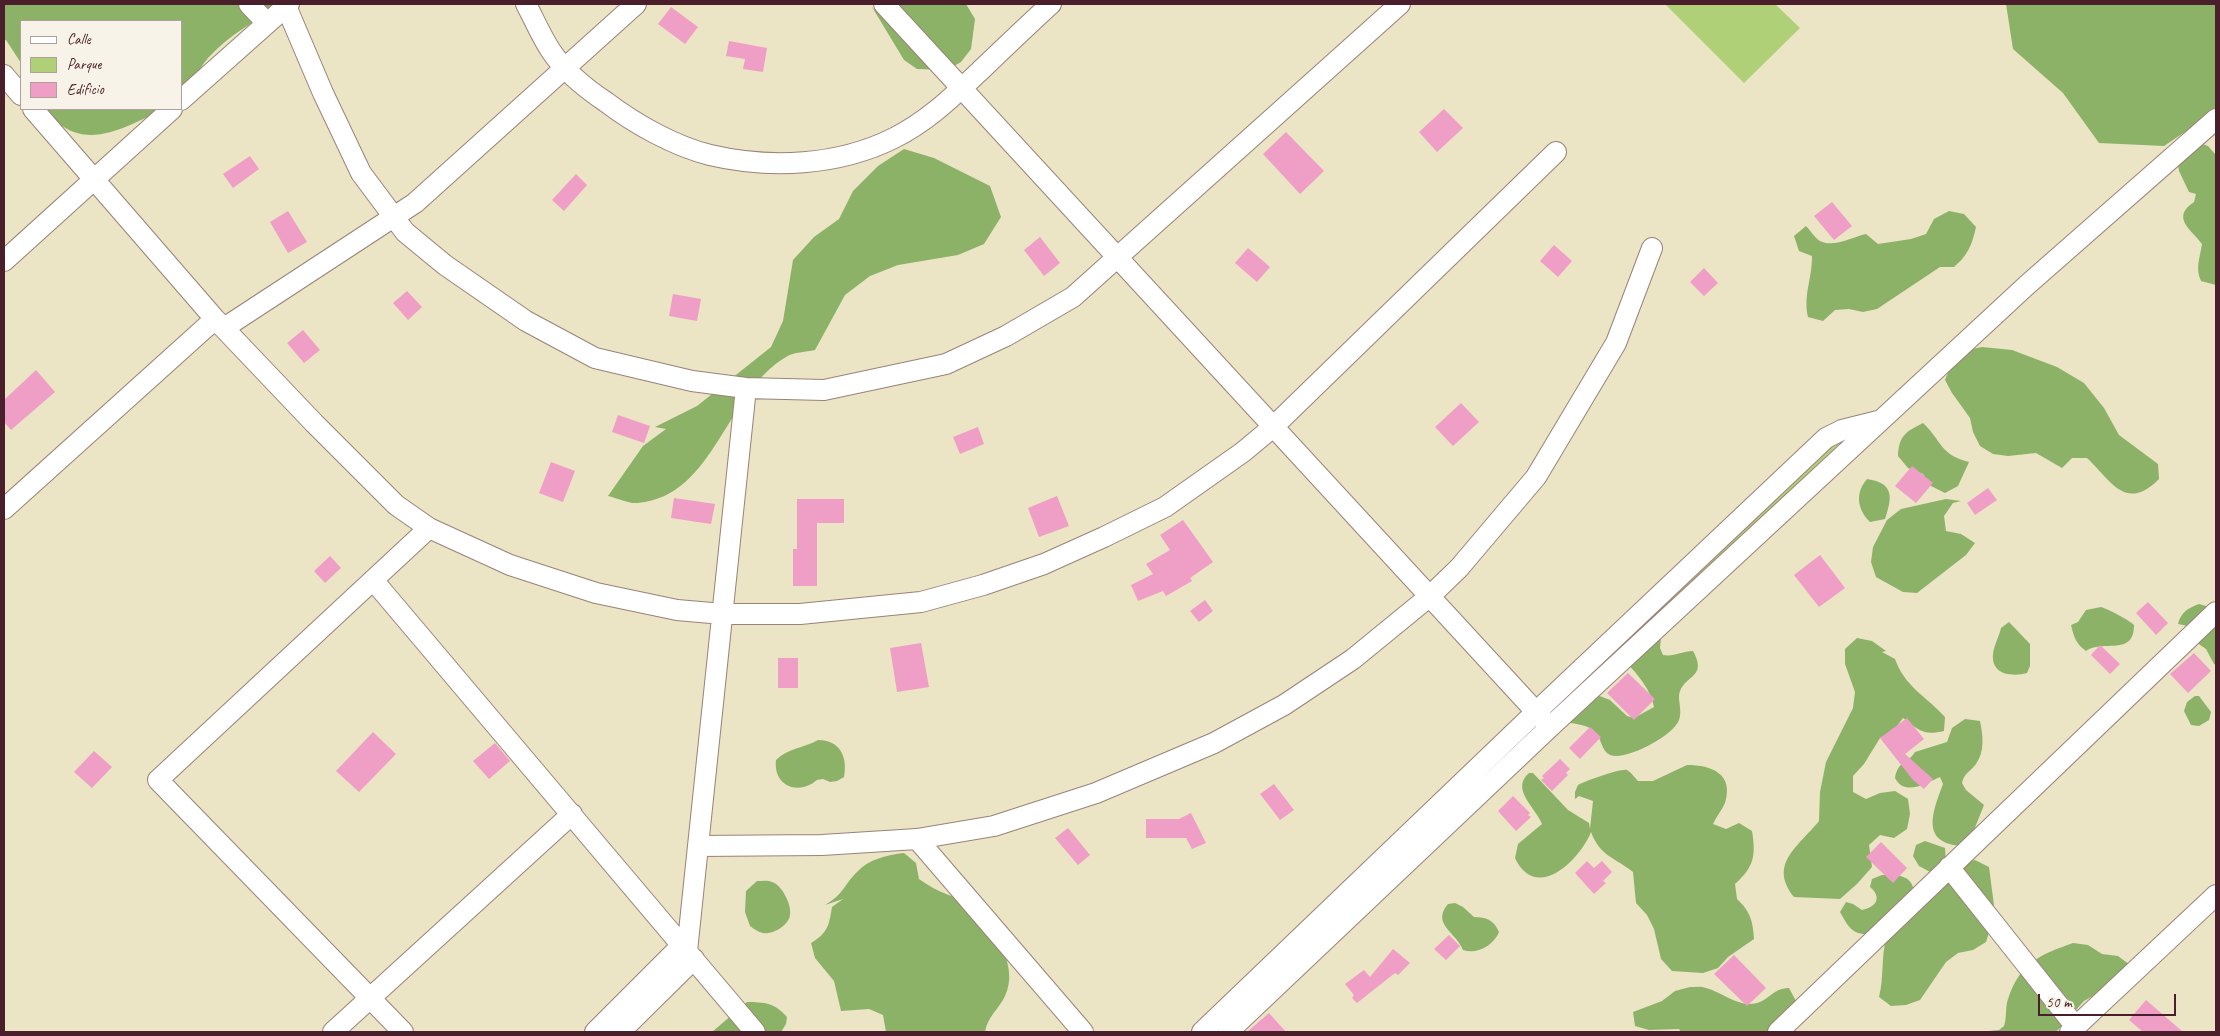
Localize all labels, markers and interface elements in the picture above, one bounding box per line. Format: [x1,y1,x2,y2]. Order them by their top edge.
legend [20,20,182,110]
text: Calle [67,30,91,49]
text: Parque [67,55,101,74]
text: Edificio [67,80,104,99]
scale bar [2040,984,2178,1016]
text: 50 m [2046,993,2072,1012]

